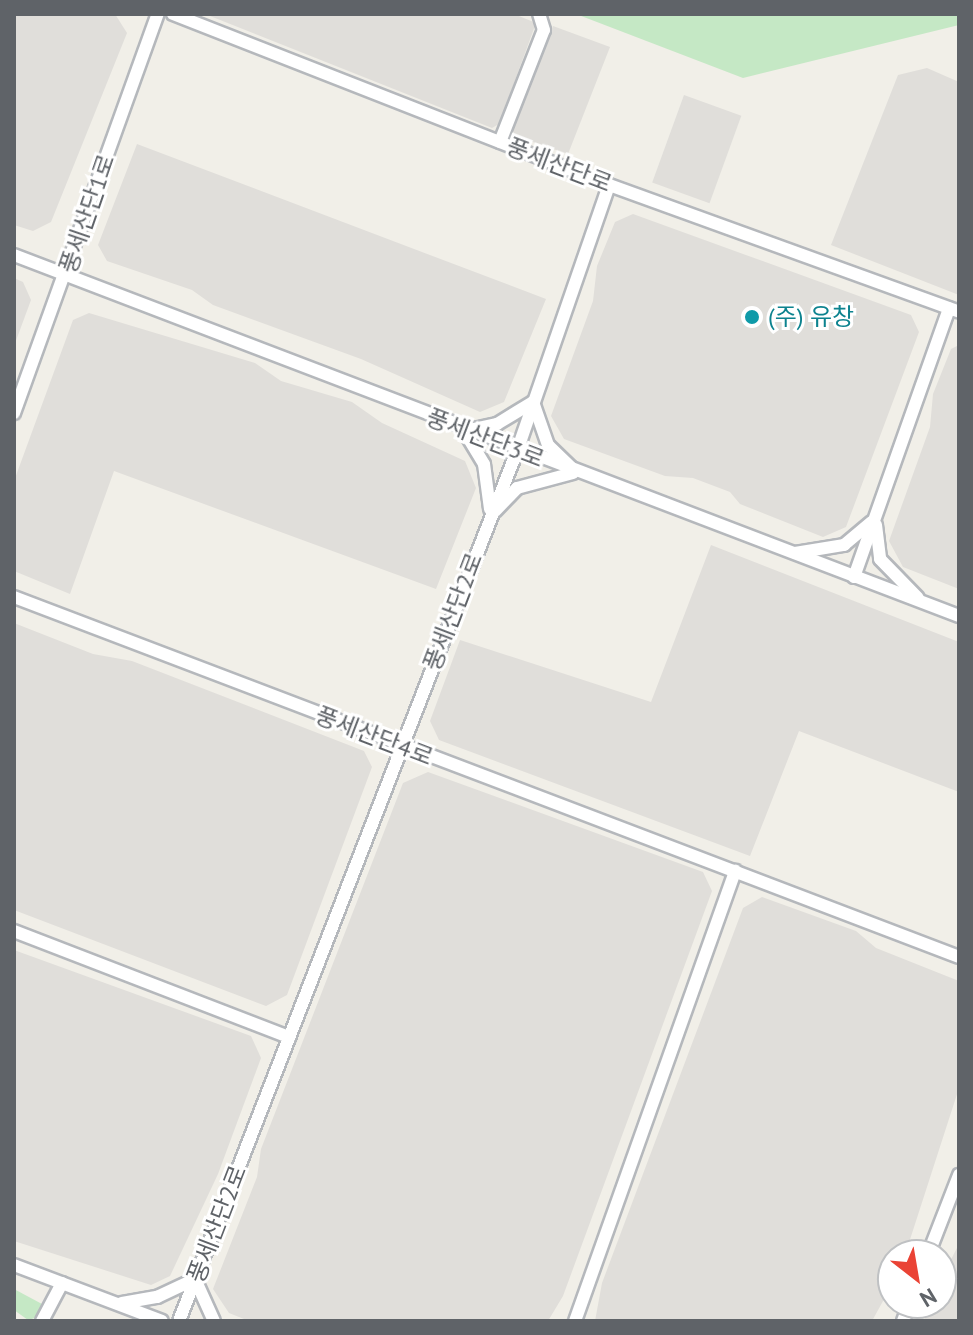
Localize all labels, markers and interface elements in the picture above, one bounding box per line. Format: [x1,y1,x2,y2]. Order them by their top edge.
street label: 풍세산단로 [502,132,616,198]
street label: 풍세산단1로 [53,151,121,277]
place label: (주) 유창 [768,303,854,331]
marker: (주) 유창 [743,308,761,326]
street label: 풍세산단3로 [422,402,548,474]
street label: 풍세산단2로 [417,549,489,675]
street label: 풍세산단4로 [311,700,437,772]
street label: 풍세산단2로 [181,1161,253,1287]
north arrow [877,1239,957,1319]
text: N [915,1282,942,1314]

